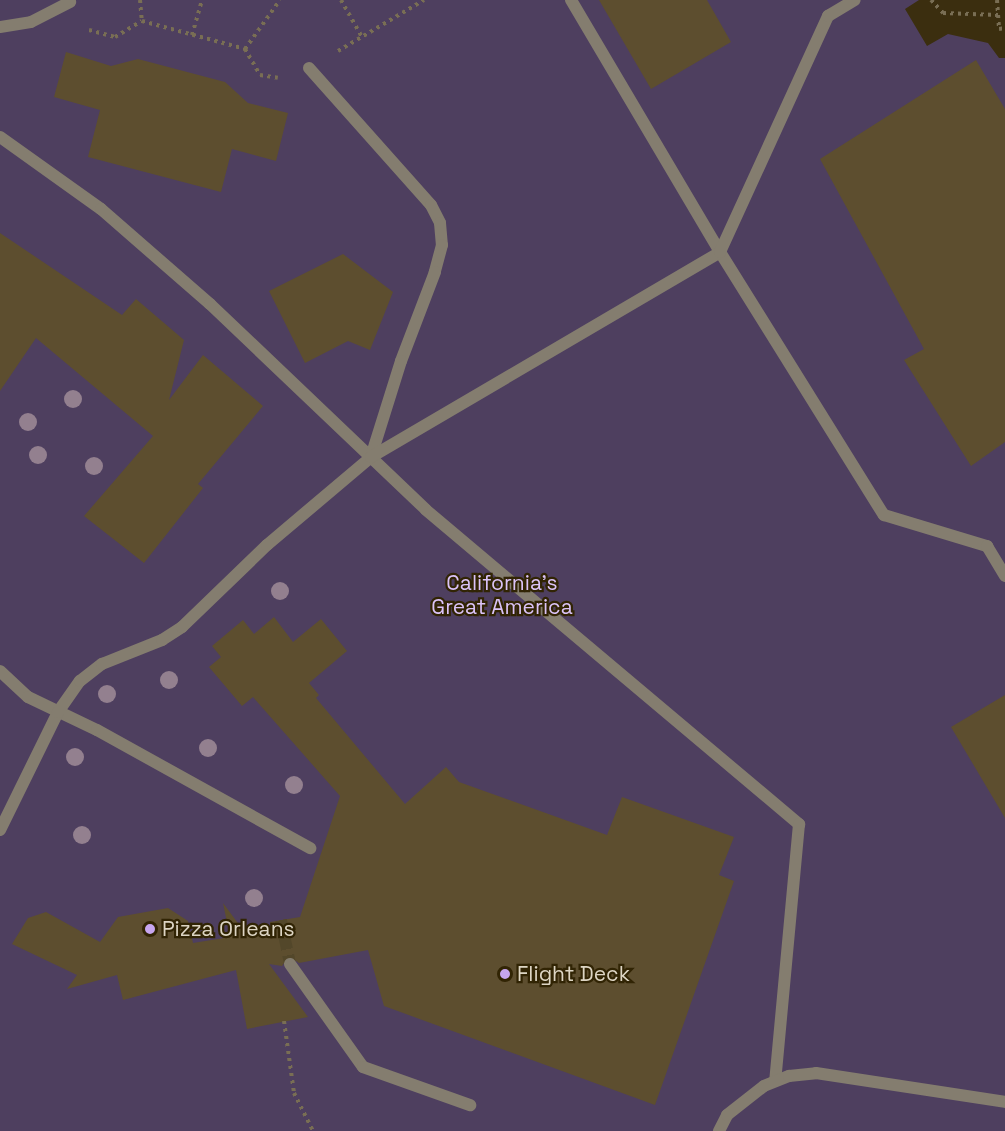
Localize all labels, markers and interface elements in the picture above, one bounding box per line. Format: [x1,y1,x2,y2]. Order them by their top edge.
park label: California's Great America [431,570,573,620]
place label: Pizza Orleans [162,916,295,942]
marker: Pizza Orleans [143,922,157,936]
place label: Flight Deck [517,961,630,987]
marker: Flight Deck [498,967,512,981]

